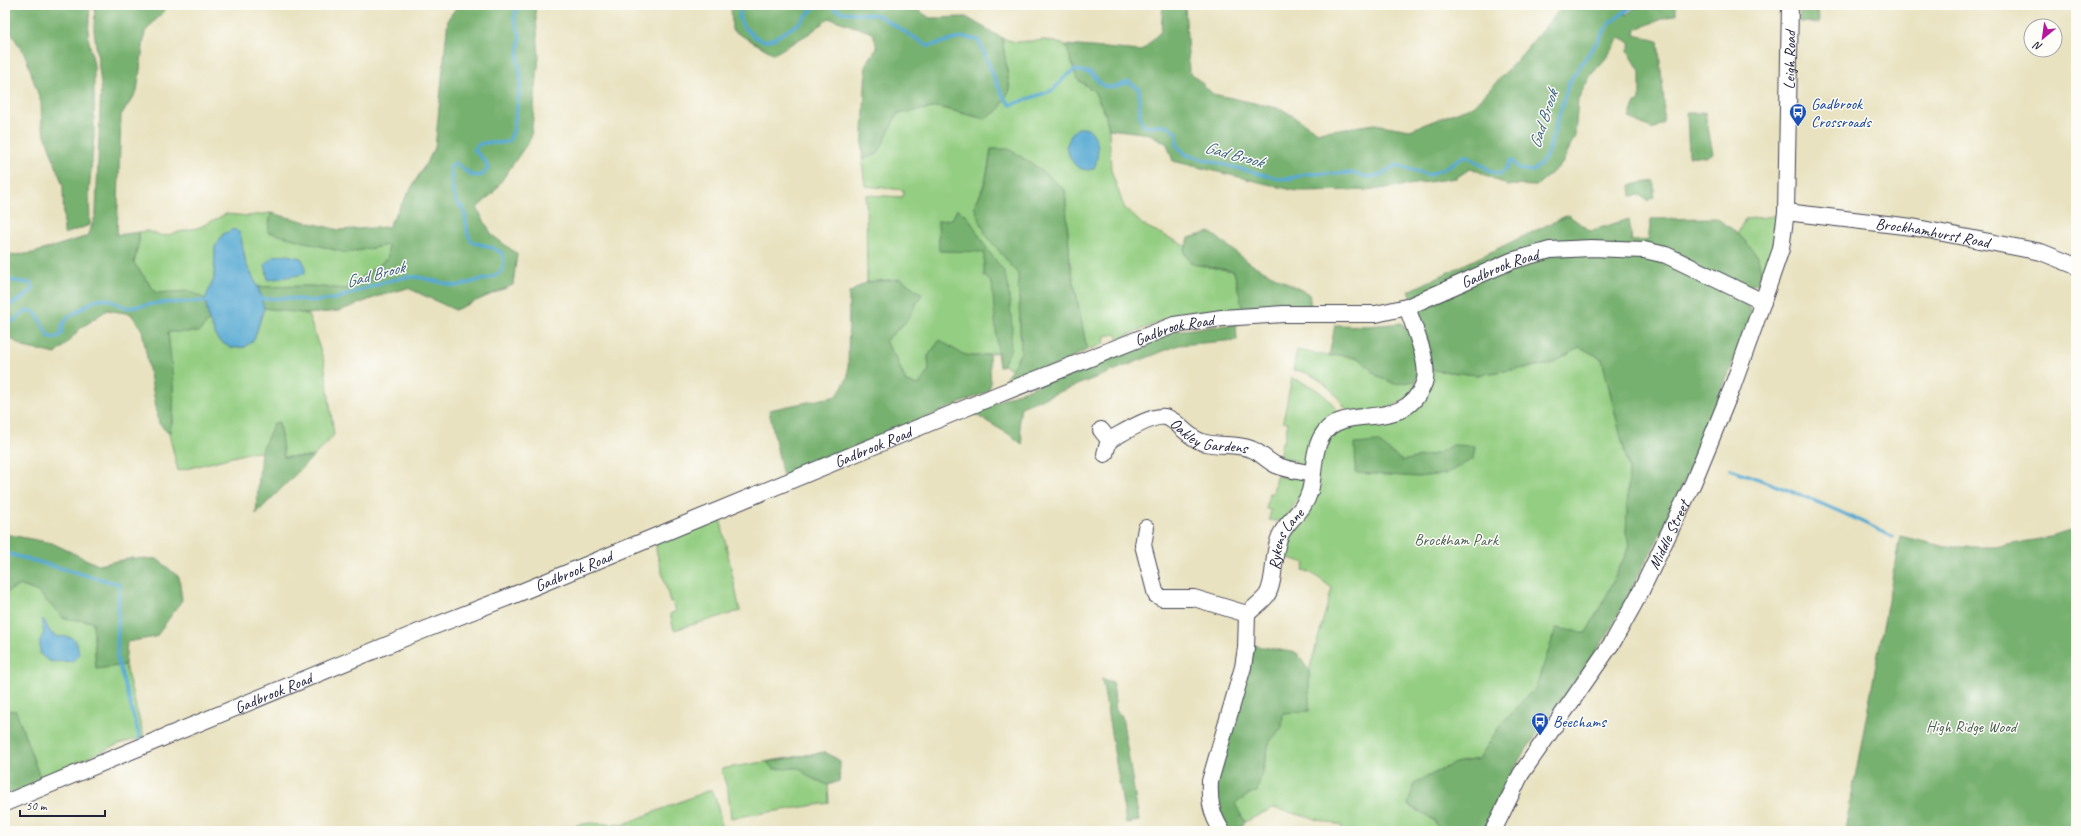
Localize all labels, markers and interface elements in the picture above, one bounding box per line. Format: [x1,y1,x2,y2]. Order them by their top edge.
north arrow [2023,18,2063,58]
street label: Leigh Road [1779,28,1801,89]
text: N [2030,38,2045,55]
water label: Gad Brook [1524,84,1564,151]
place label: Gadbrook Crossroads [1811,94,1872,132]
bus stop icon: Gadbrook Crossroads [1788,102,1808,127]
water label: Gad Brook [1202,137,1269,173]
street label: Brockhamhurst Road [1874,214,1994,253]
street label: Gadbrook Road [1458,244,1543,293]
water label: Gad Brook [344,256,410,292]
street label: Gadbrook Road [1132,310,1218,351]
street label: Oakley Gardens [1166,413,1251,459]
street label: Gadbrook Road [831,422,917,472]
street label: Middle Street [1644,495,1695,573]
street label: Rykens Lane [1265,503,1310,571]
park label: Brockham Park [1414,530,1499,550]
street label: Gadbrook Road [532,545,618,596]
street label: Gadbrook Road [232,667,317,718]
bus stop icon: Beechams [1530,711,1550,736]
place label: Beechams [1553,712,1607,732]
park label: High Ridge Wood [1926,717,2019,737]
scale bar [20,792,105,818]
text: 50 m [26,798,48,814]

